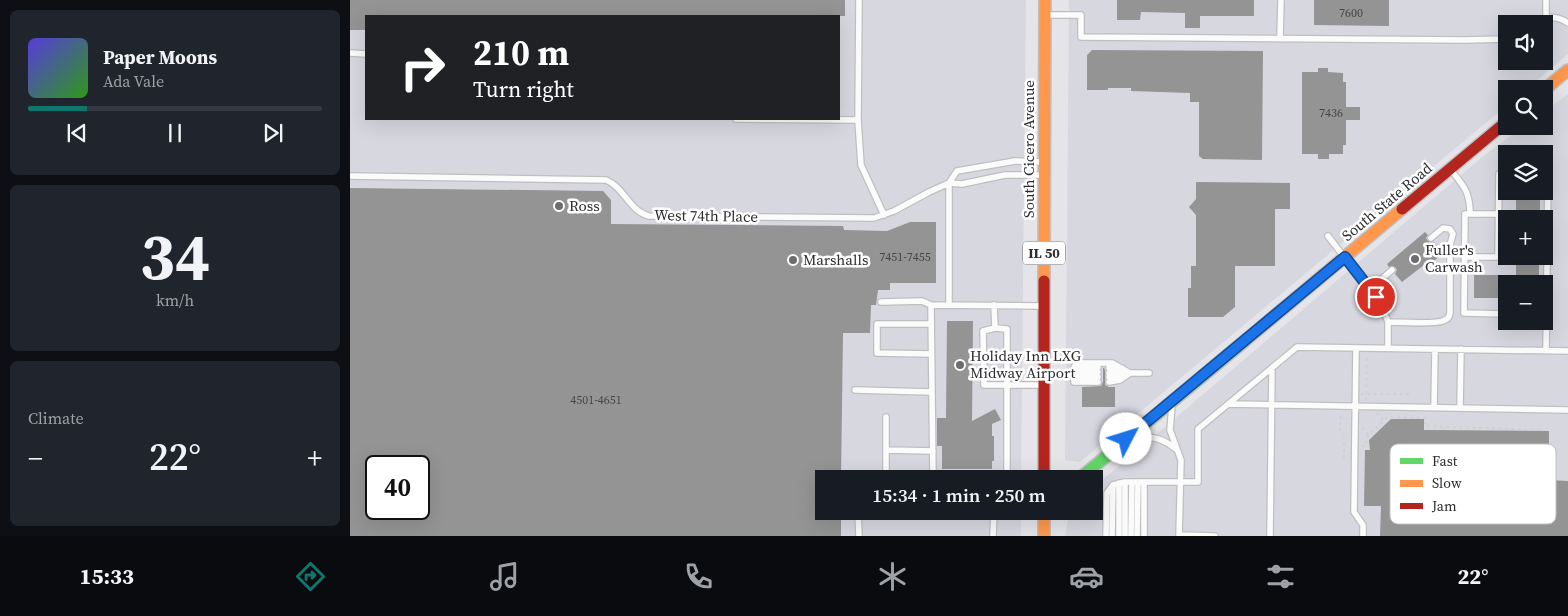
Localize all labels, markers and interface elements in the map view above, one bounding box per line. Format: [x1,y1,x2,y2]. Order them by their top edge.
house number: 7600 [1339,5,1363,21]
map controls [1498,15,1553,330]
button: sound [1498,15,1553,70]
text: 210 m [473,29,569,77]
icon: right [390,35,455,100]
text: Paper Moons [103,44,217,70]
text: Ada Vale [103,70,164,92]
text: Turn right [473,74,574,104]
street label: South Cicero Avenue [1018,80,1039,218]
button: search [1498,80,1553,135]
house number: 7436 [1319,105,1343,121]
icon: previous [63,119,91,147]
icon: pause [161,119,189,147]
icon: next [259,119,287,147]
button: layers [1498,145,1553,200]
street label: South State Road [1337,157,1437,246]
place label: Ross [569,195,600,216]
marker: Ross [553,200,565,212]
street label: West 74th Place [654,204,759,227]
button: + [1498,210,1553,265]
text: 34 [140,212,210,301]
place label: Fuller's Carwash [1425,239,1483,277]
road number: IL 50 [1023,242,1065,264]
place label: Marshalls [803,249,868,270]
house number: 7451-7455 [879,249,931,265]
marker: Fuller's Carwash [1409,253,1421,265]
marker: Marshalls [787,254,799,266]
button: − [1498,275,1553,330]
pin [1355,276,1397,318]
icon: arrive [1362,283,1390,311]
text: km/h [156,289,194,311]
place label: Holiday Inn LXG Midway Airport [970,345,1081,383]
marker: Holiday Inn LXG Midway Airport [954,359,966,371]
house number: 4501-4651 [570,392,622,408]
text: Climate [28,407,84,429]
position arrow [1099,412,1151,464]
text: 22° [149,431,201,483]
text: − [28,439,43,477]
text: + [307,439,322,477]
legend [1390,444,1556,524]
text: Fast [1432,451,1458,471]
speed limit sign: 40 [365,455,430,520]
text: Slow [1432,473,1462,493]
text: 15:34 · 1 min · 250 m [872,482,1046,508]
text: Jam [1431,496,1457,516]
icon: directions [293,559,328,594]
icon: music [487,559,522,594]
icon: phone [681,559,716,594]
icon: climate [875,559,910,594]
icon: car [1069,559,1104,594]
icon: filters [1263,559,1298,594]
text: 15:33 [80,561,134,591]
text: 22° [1457,561,1488,591]

